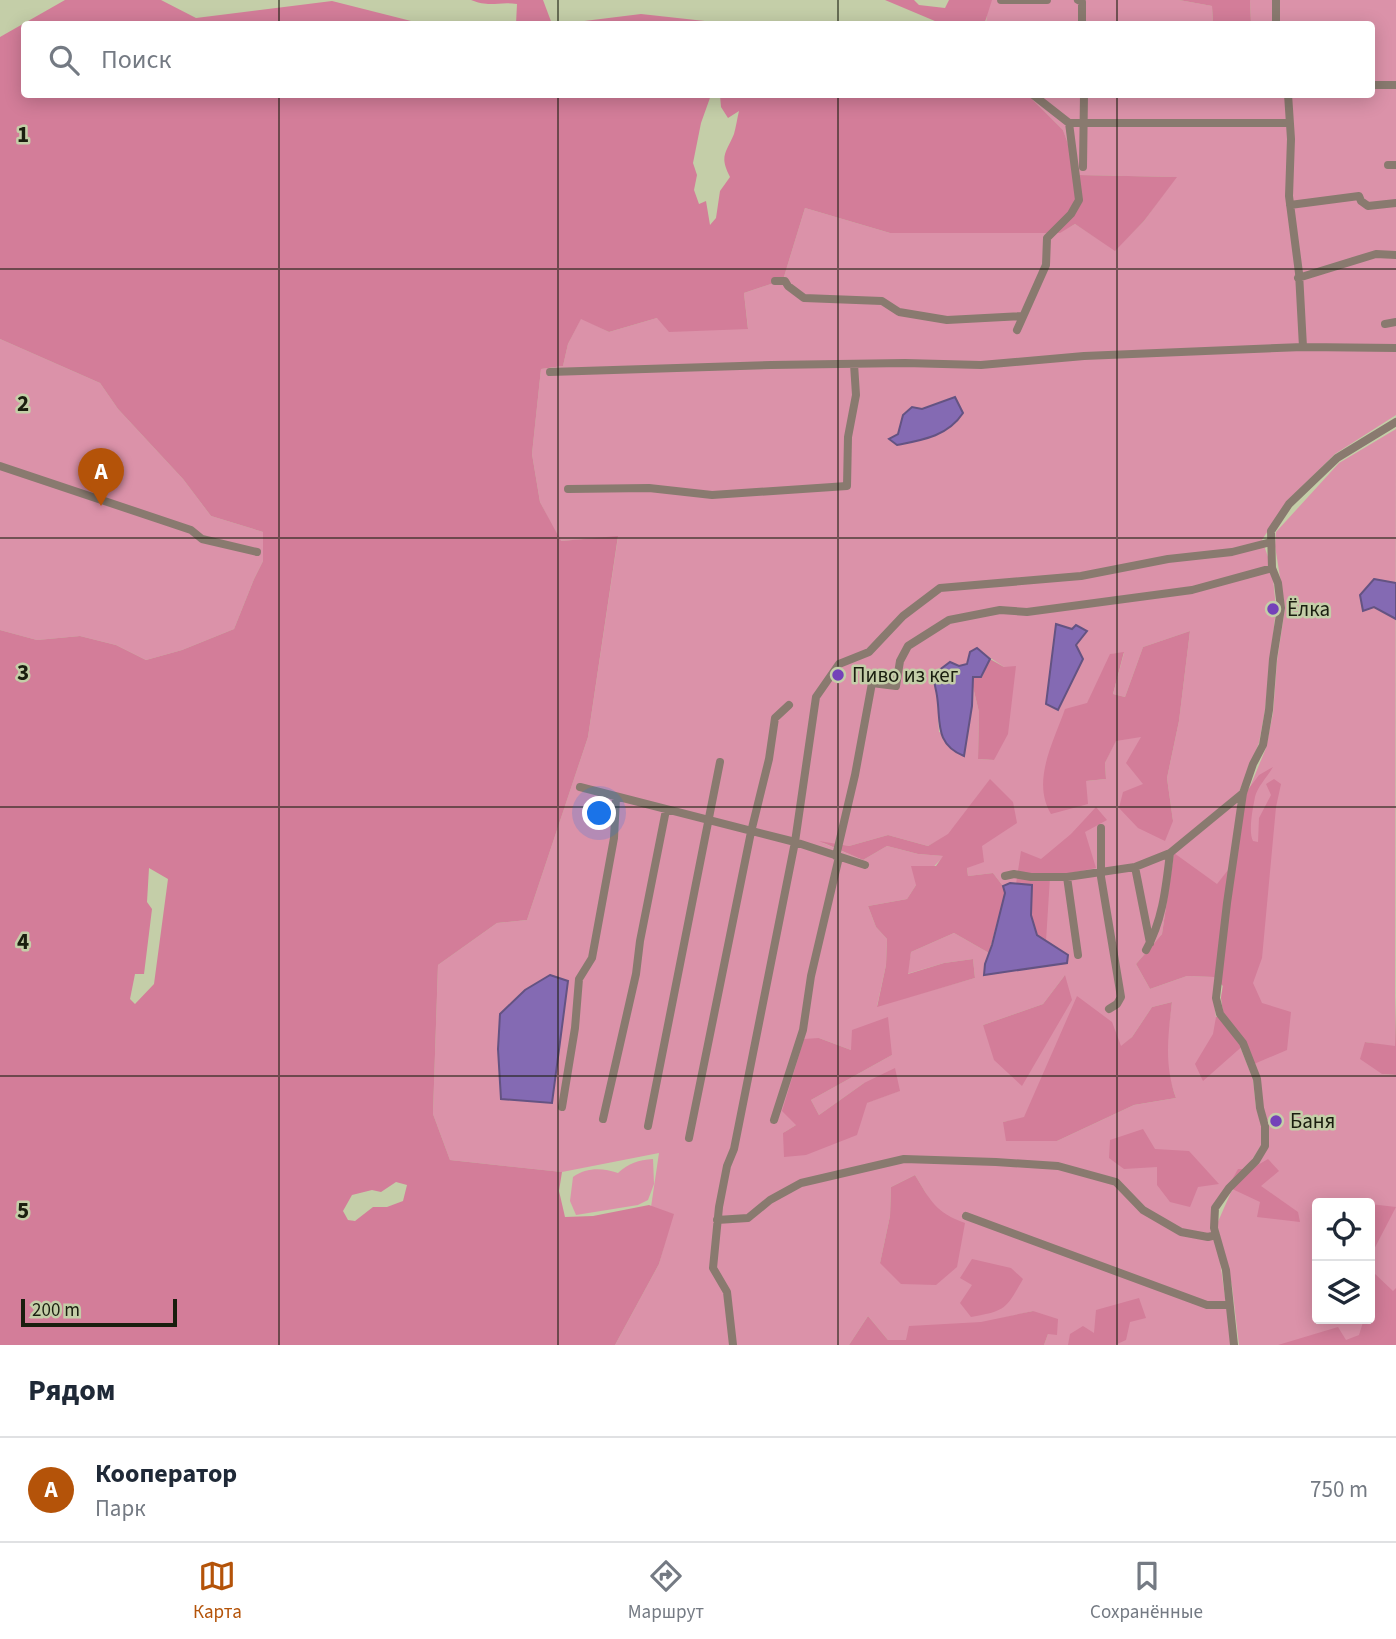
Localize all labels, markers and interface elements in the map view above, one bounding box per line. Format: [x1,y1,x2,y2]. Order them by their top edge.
search box [21,21,1375,98]
icon: search [45,41,83,79]
text: Поиск [101,41,171,78]
text: 1 [17,118,29,151]
text: 2 [17,387,29,420]
pin: A [78,448,124,506]
place label: Ёлка [1287,594,1330,624]
marker: Ёлка [1265,601,1281,617]
text: 3 [17,656,29,689]
place label: Пиво из кег [852,660,959,690]
marker: Пиво из кег [830,667,846,683]
your location [582,796,616,830]
text: 4 [17,925,29,958]
place label: Баня [1290,1106,1335,1136]
marker: Баня [1268,1113,1284,1129]
text: 5 [17,1194,29,1227]
map controls [1312,1198,1375,1324]
button: locate [1312,1198,1375,1261]
button: layers [1312,1261,1375,1324]
scale bar [21,1296,177,1328]
text: 200 m [32,1297,80,1324]
text: Рядом [28,1369,116,1412]
text: Кооператор [95,1455,237,1492]
text: A [44,1473,58,1506]
text: 750 m [1310,1473,1368,1506]
text: Парк [95,1492,146,1525]
tab: Карта [193,1557,242,1626]
tab: Маршрут [628,1557,704,1626]
tab: Сохранённые [1090,1557,1203,1626]

